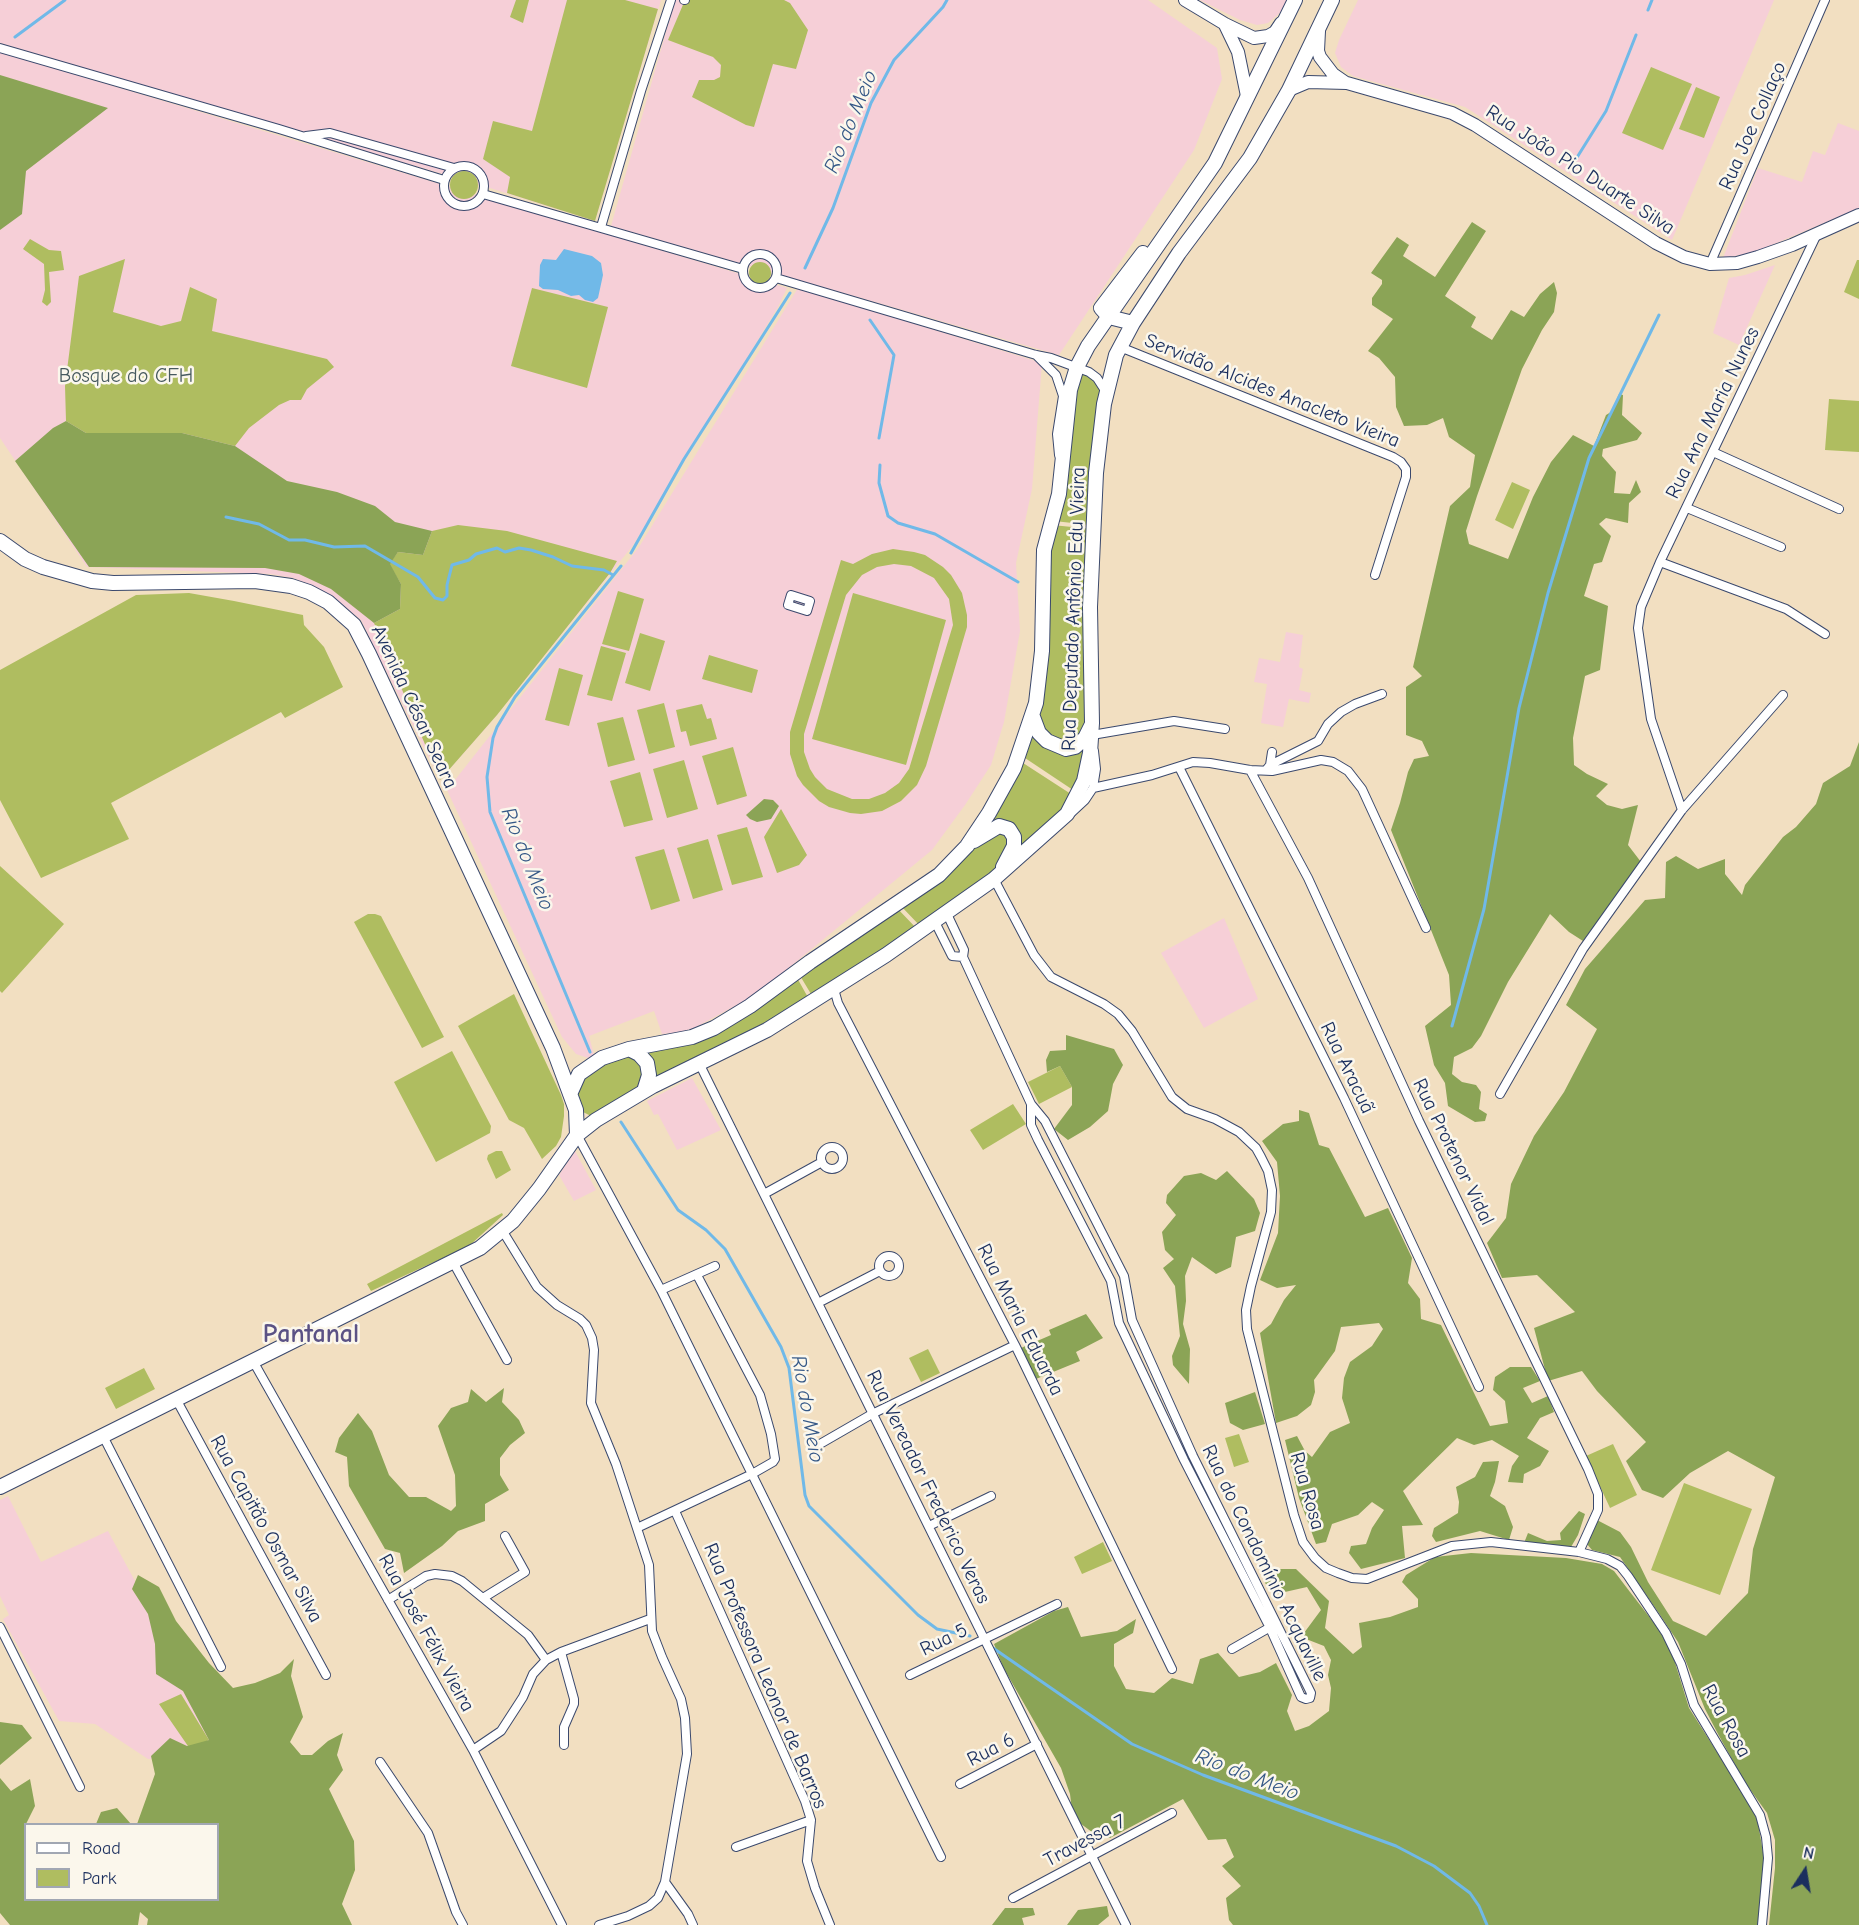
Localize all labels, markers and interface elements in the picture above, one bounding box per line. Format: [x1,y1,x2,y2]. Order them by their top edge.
street label: Rua Joe Collaço [1714,58,1792,194]
water label: Rio do Meio [819,67,883,177]
street label: Rua João Pio Duarte Silva [1481,100,1679,240]
street label: Rua Ana Maria Nunes [1661,323,1765,503]
street label: Servidão Alcides Anacleto Vieira [1141,329,1403,453]
park label: Bosque do CFH [59,364,193,388]
street label: Rua Deputado Antônio Edu Vieira [1057,466,1091,752]
street label: Avenida César Seara [366,621,462,793]
water label: Rio do Meio [495,804,559,914]
street label: Rua Aracuã [1315,1018,1379,1118]
street label: Rua Protenor Vidal [1407,1075,1499,1229]
street label: Rua Maria Eduarda [971,1240,1069,1400]
district label: Pantanal [263,1319,359,1351]
water label: Rio do Meio [785,1353,829,1465]
street label: Rua Vereador Frederico Veras [861,1366,995,1608]
street label: Rua Capitão Osmar Silva [204,1431,328,1627]
street label: Rua do Condomínio Acquaville [1196,1441,1332,1685]
street label: Rua Rosa [1284,1449,1330,1533]
street label: Rua Professora Leonor de Barros [698,1540,832,1812]
street label: Rua José Félix Vieira [373,1550,479,1716]
street label: Rua 5 [916,1618,972,1662]
street label: Rua Rosa [1696,1680,1756,1762]
street label: Rua 6 [963,1728,1019,1772]
water label: Rio do Meio [1192,1744,1302,1806]
street label: Travessa 7 [1040,1809,1130,1873]
legend [24,1823,219,1901]
text: Road [82,1838,121,1859]
north arrow [1775,1841,1835,1901]
text: N [1802,1844,1816,1863]
text: Park [82,1868,116,1889]

